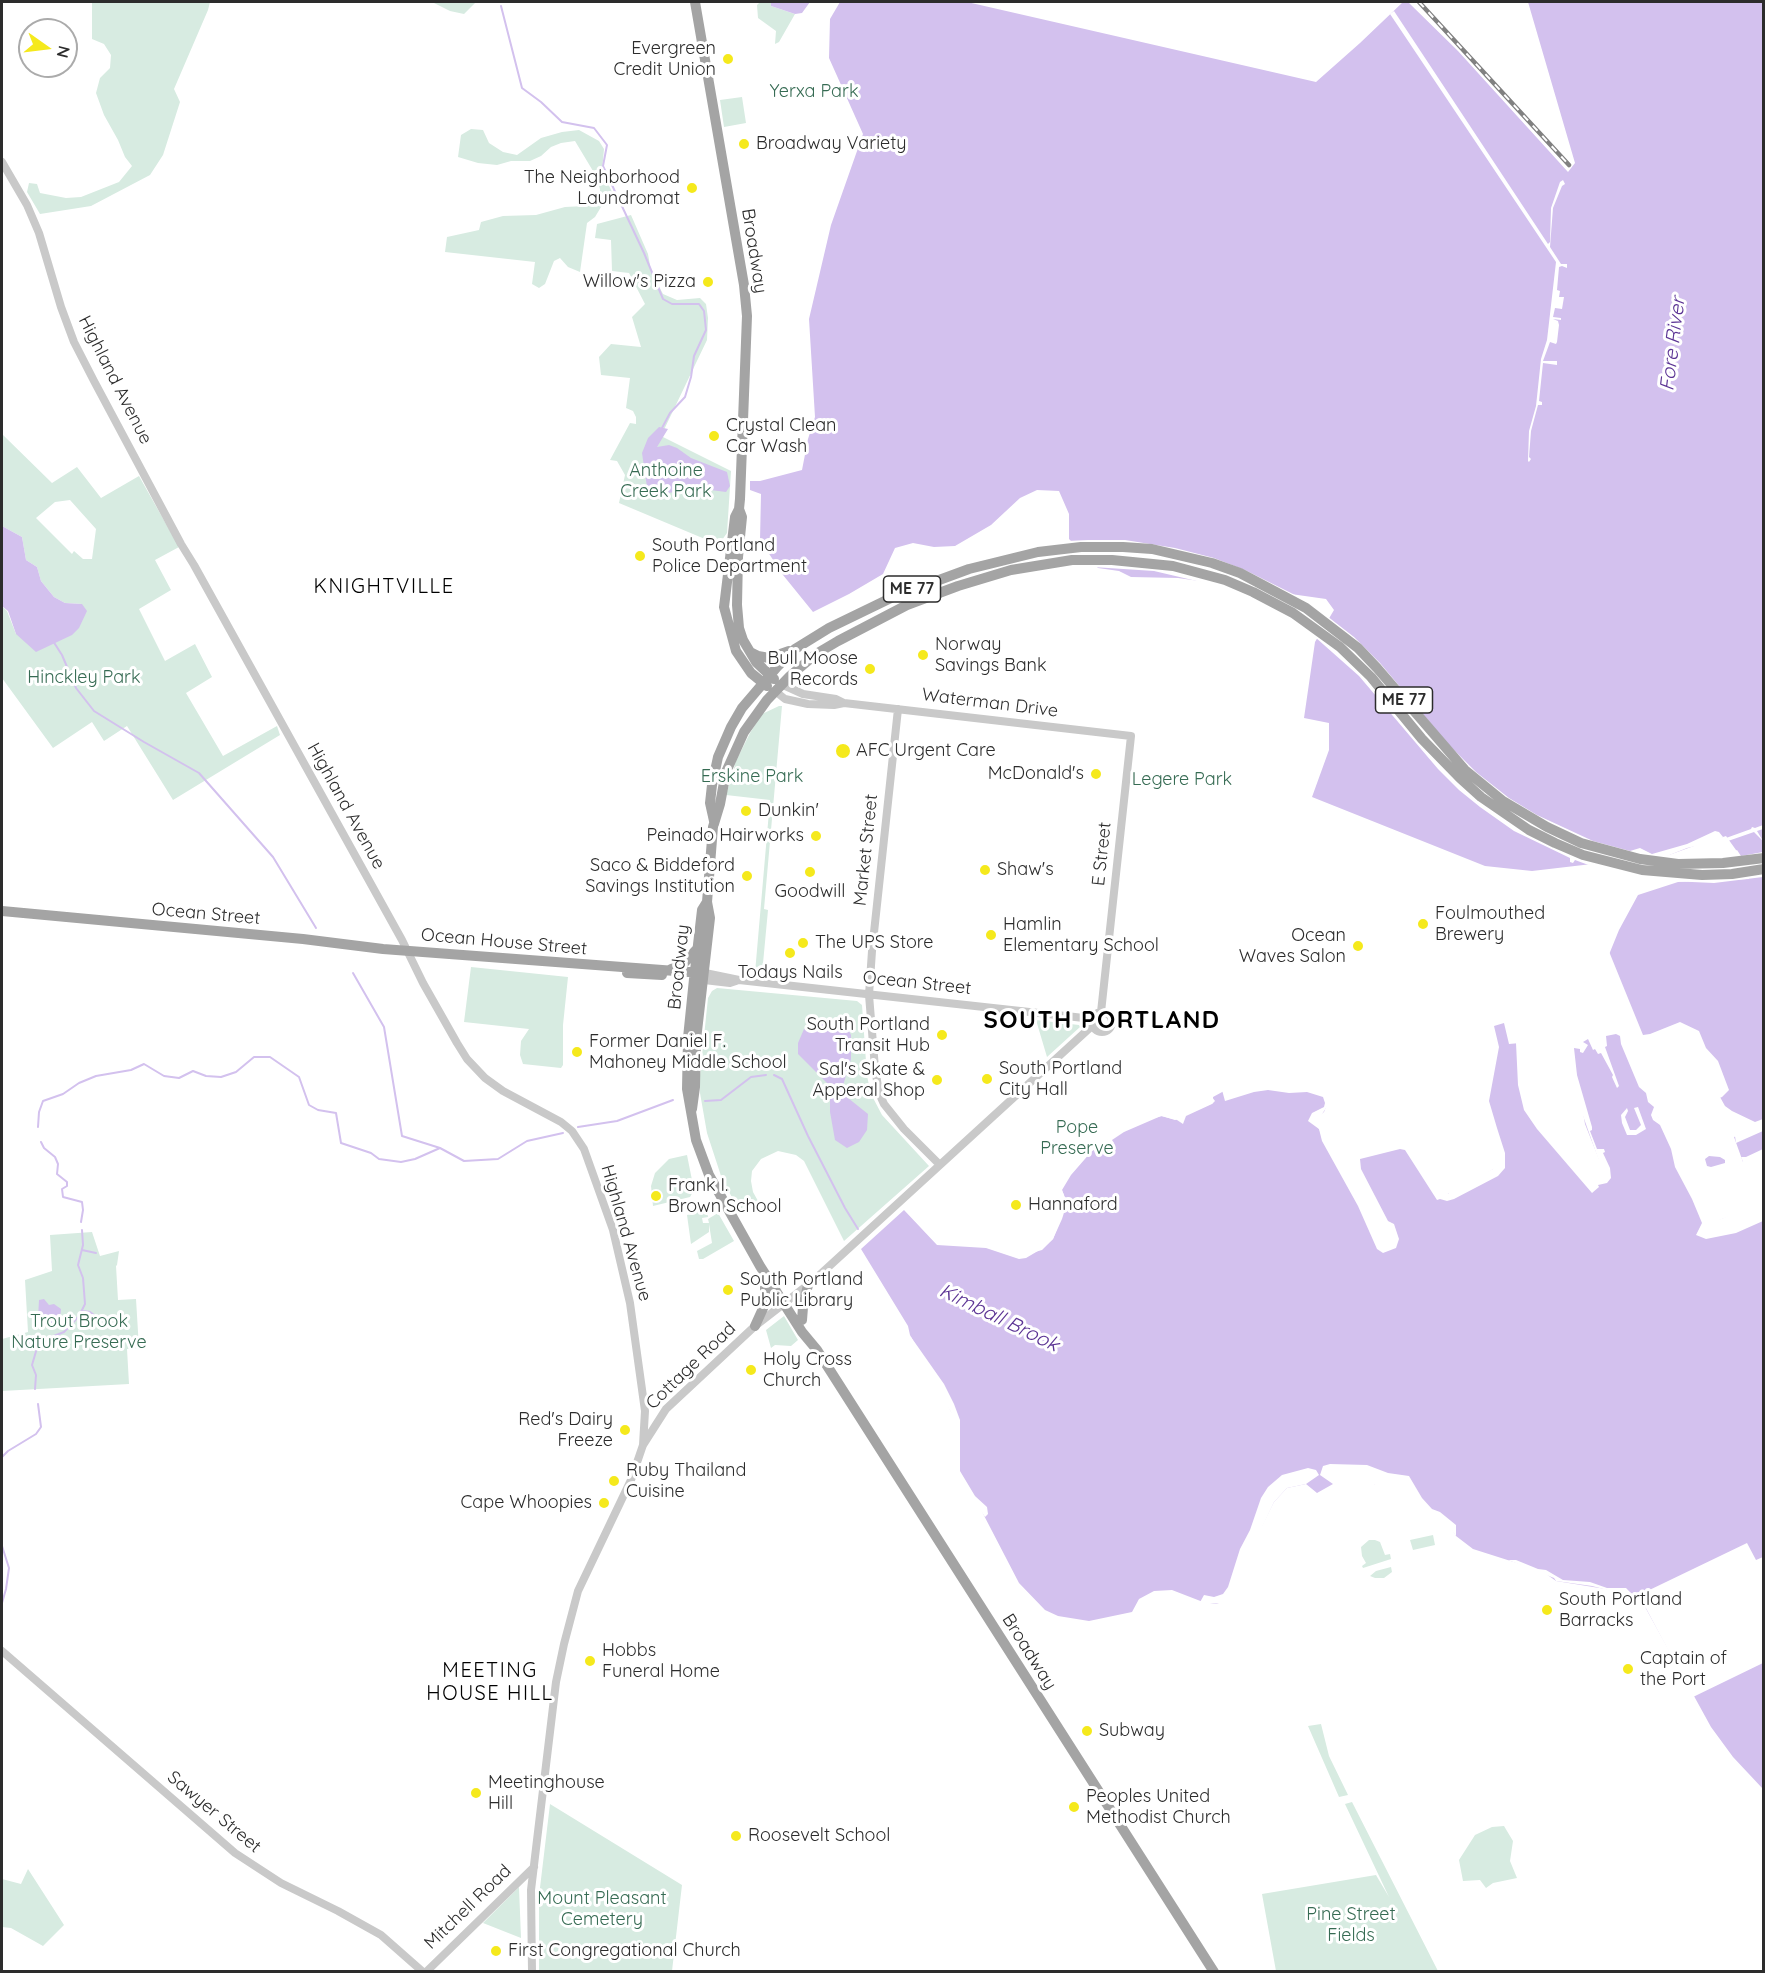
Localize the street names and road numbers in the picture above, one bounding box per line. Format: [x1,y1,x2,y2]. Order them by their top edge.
street label: Broadway [737,207,771,295]
street label: Highland Avenue [73,312,157,448]
road number: ME 77 [884,576,940,602]
street label: Waterman Drive [921,684,1059,722]
road number: ME 77 [1376,687,1432,713]
street label: Highland Avenue [302,739,390,873]
street label: Market Street [849,793,883,907]
street label: E Street [1088,821,1116,887]
street label: Ocean Street [151,898,261,930]
street label: Broadway [664,923,694,1011]
street label: Ocean House Street [420,924,588,960]
street label: Ocean Street [862,967,972,999]
street label: Highland Avenue [596,1162,656,1304]
street label: Cottage Road [642,1318,740,1414]
street label: Broadway [997,1610,1061,1694]
street label: Sawyer Street [163,1767,265,1857]
street label: Mitchell Road [420,1860,516,1954]

